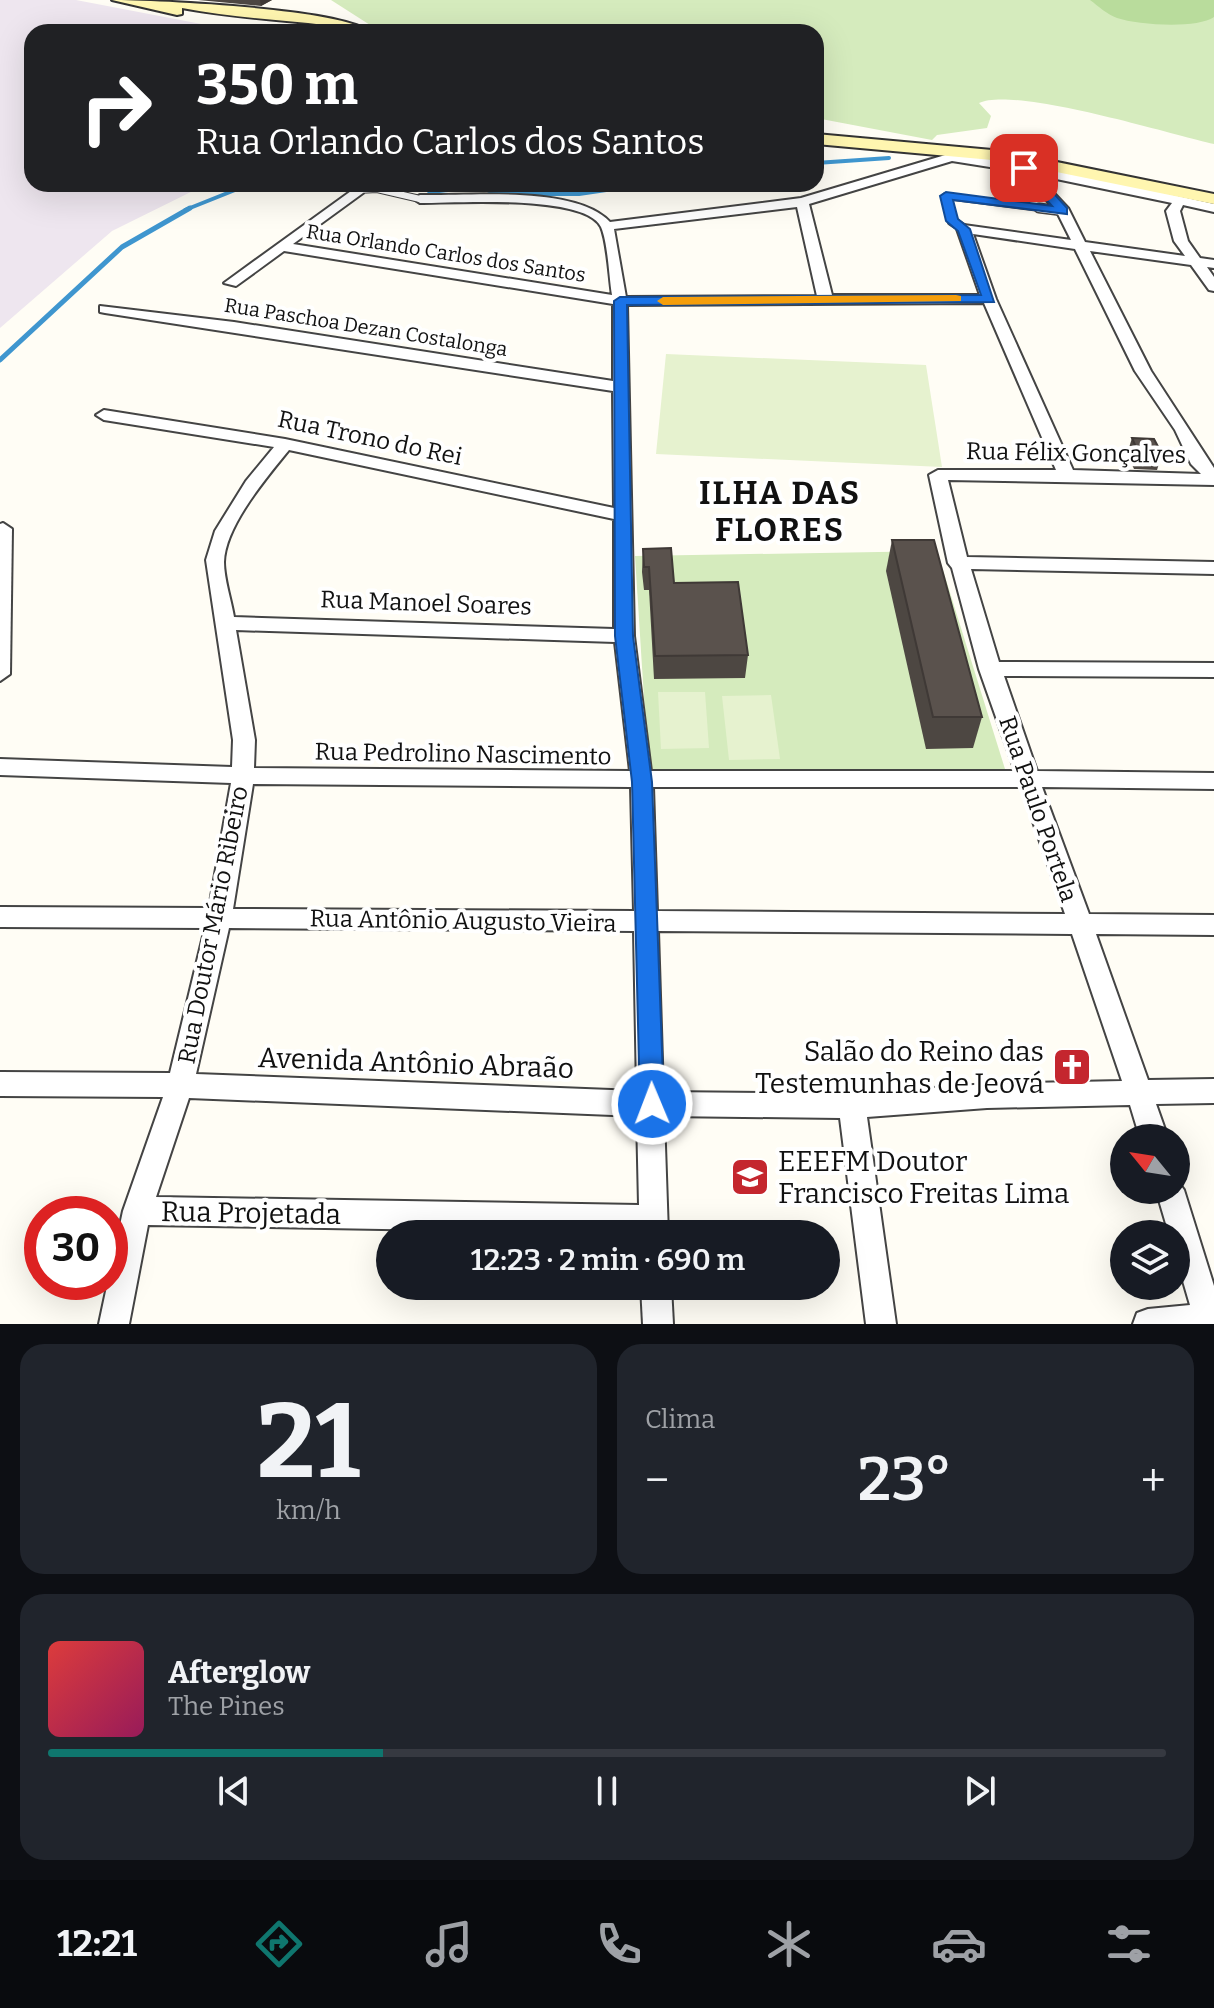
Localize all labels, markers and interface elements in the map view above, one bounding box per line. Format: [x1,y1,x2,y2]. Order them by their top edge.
text: 350 m [196,52,358,119]
icon: right [64,56,168,160]
text: Rua Orlando Carlos dos Santos [196,120,704,164]
pin [990,134,1058,202]
icon: arrive [1002,146,1046,190]
street label: Rua Orlando Carlos dos Santos [305,219,587,287]
street label: Rua Paschoa Dezan Costalonga [223,293,509,361]
street label: Rua Trono do Rei [275,405,465,471]
street label: Rua Félix Gonçalves [966,437,1186,469]
district label: ILHA DAS FLORES [699,474,861,549]
street label: Rua Manoel Soares [320,585,532,621]
street label: Rua Paulo Portela [993,712,1083,906]
street label: Rua Pedrolino Nascimento [314,737,612,771]
street label: Rua Doutor Mário Ribeiro [172,784,254,1066]
street label: Rua Antônio Augusto Vieira [309,904,617,938]
place label: Salão do Reino das Testemunhas de Jeová [755,1035,1044,1100]
street label: Avenida Antônio Abraão [258,1041,574,1085]
church icon: Salão do Reino das Testemunhas de Jeová [1051,1046,1093,1088]
position arrow [610,1062,694,1146]
north arrow [1110,1124,1190,1204]
map controls [1110,1124,1190,1300]
place label: EEEFM Doutor Francisco Freitas Lima [778,1145,1069,1210]
school or university icon: EEEFM Doutor Francisco Freitas Lima [729,1156,771,1198]
street label: Rua Projetada [161,1195,341,1231]
speed limit sign: 30 [24,1196,128,1300]
button: layers [1110,1220,1190,1300]
text: 12:23 · 2 min · 690 m [471,1242,745,1278]
text: 21 [257,1380,360,1505]
text: Clima [645,1404,715,1435]
text: 23° [858,1444,952,1516]
text: − [645,1454,669,1507]
text: + [1141,1454,1166,1507]
text: km/h [276,1495,341,1526]
text: Afterglow [168,1655,310,1691]
text: The Pines [168,1691,285,1722]
icon: previous [212,1769,256,1813]
icon: pause [585,1769,629,1813]
icon: next [958,1769,1002,1813]
icon: directions [251,1916,307,1972]
icon: music [421,1916,477,1972]
icon: phone [591,1916,647,1972]
icon: climate [761,1916,817,1972]
icon: car [931,1916,987,1972]
icon: filters [1101,1916,1157,1972]
text: 12:21 [57,1922,137,1966]

